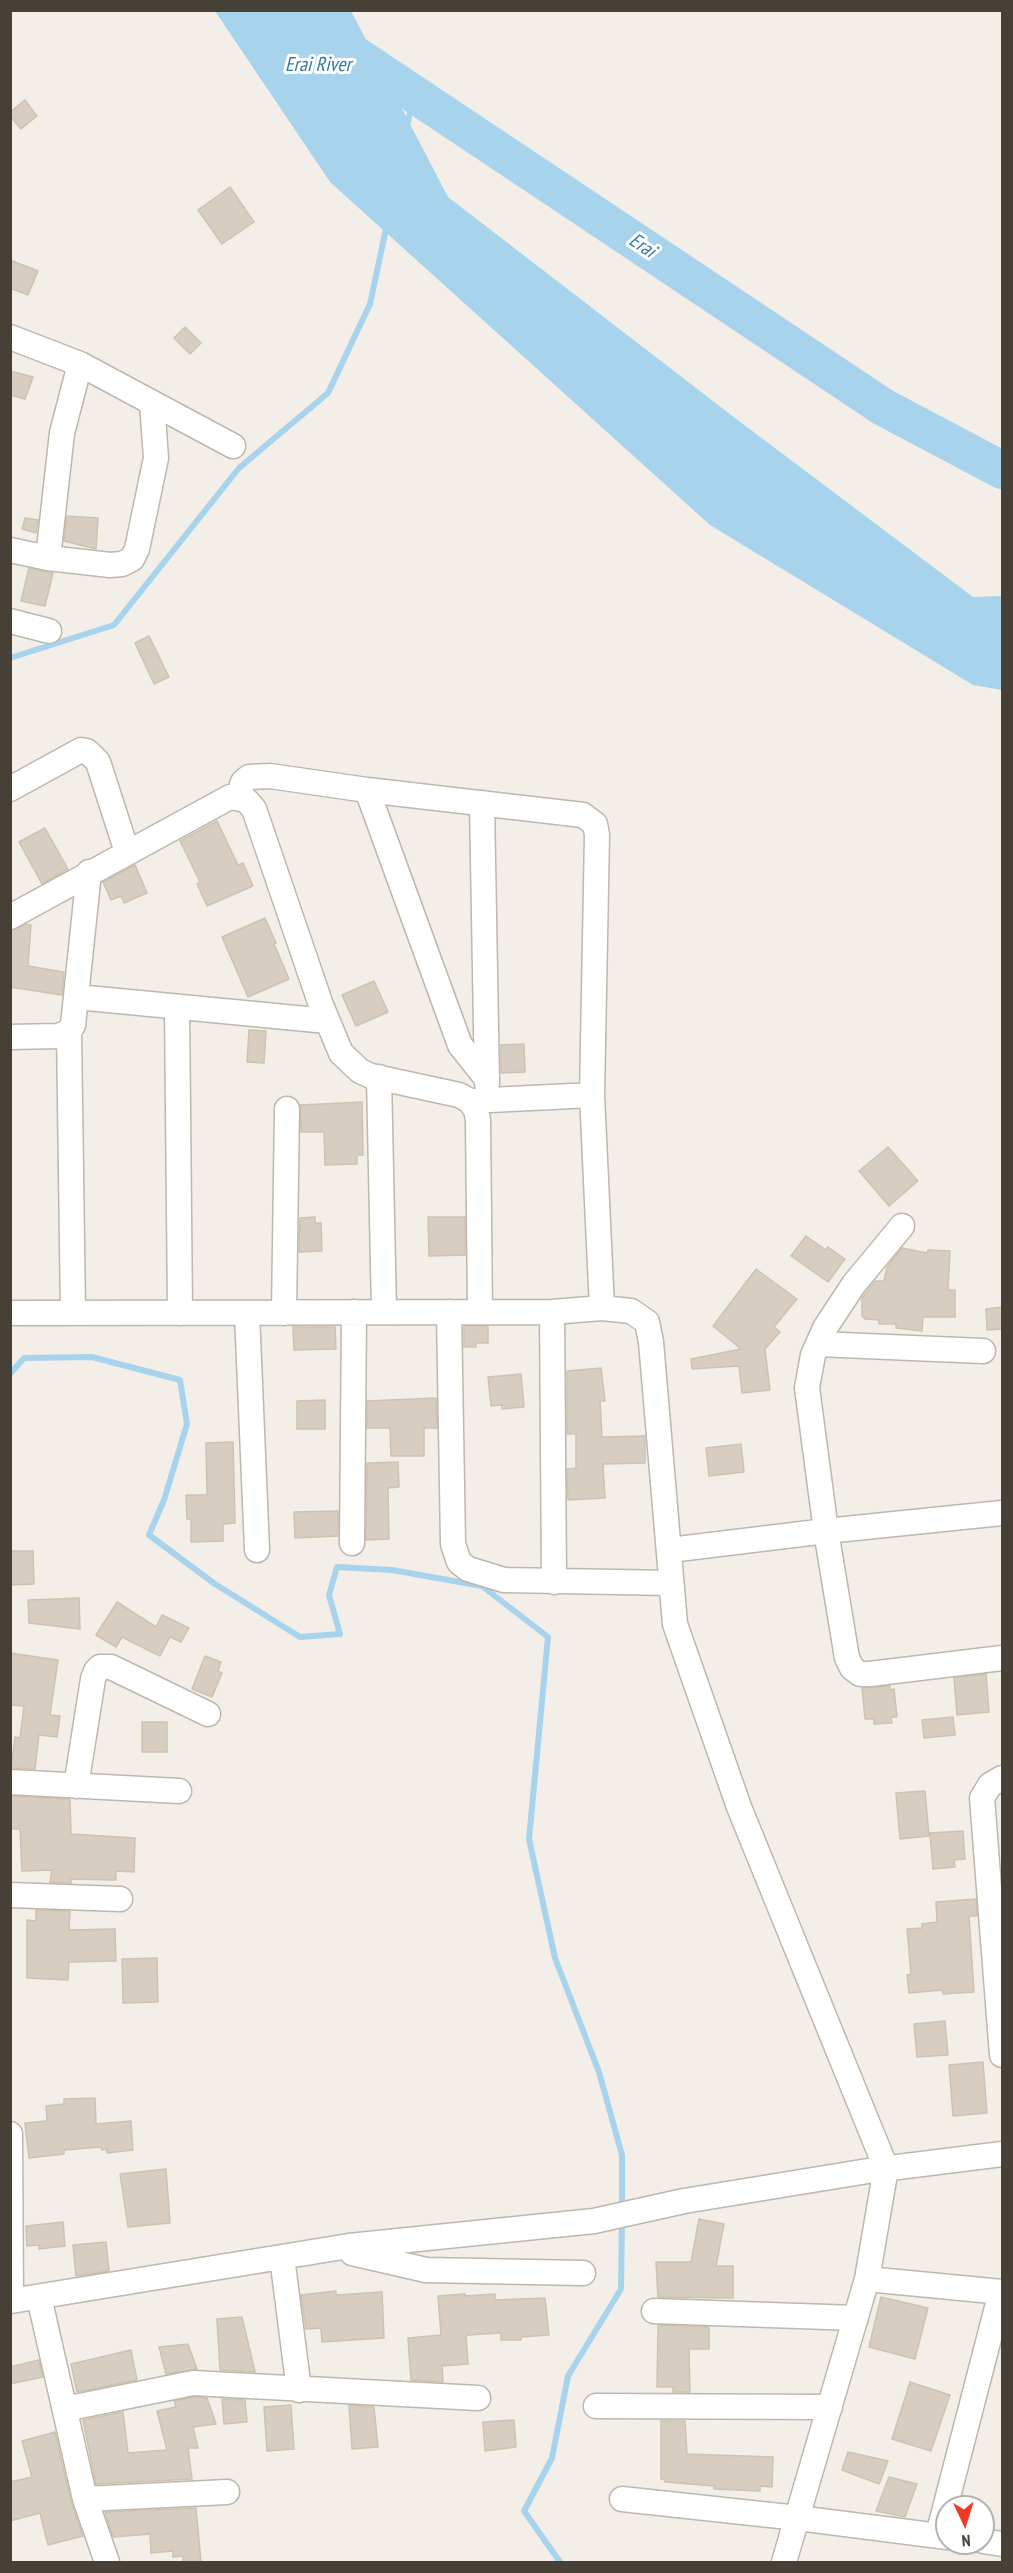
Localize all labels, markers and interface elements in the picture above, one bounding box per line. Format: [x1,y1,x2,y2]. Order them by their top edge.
water label: Erai River [285,53,351,77]
water label: Erai [624,229,660,263]
north arrow [935,2495,995,2555]
text: N [961,2531,971,2551]

